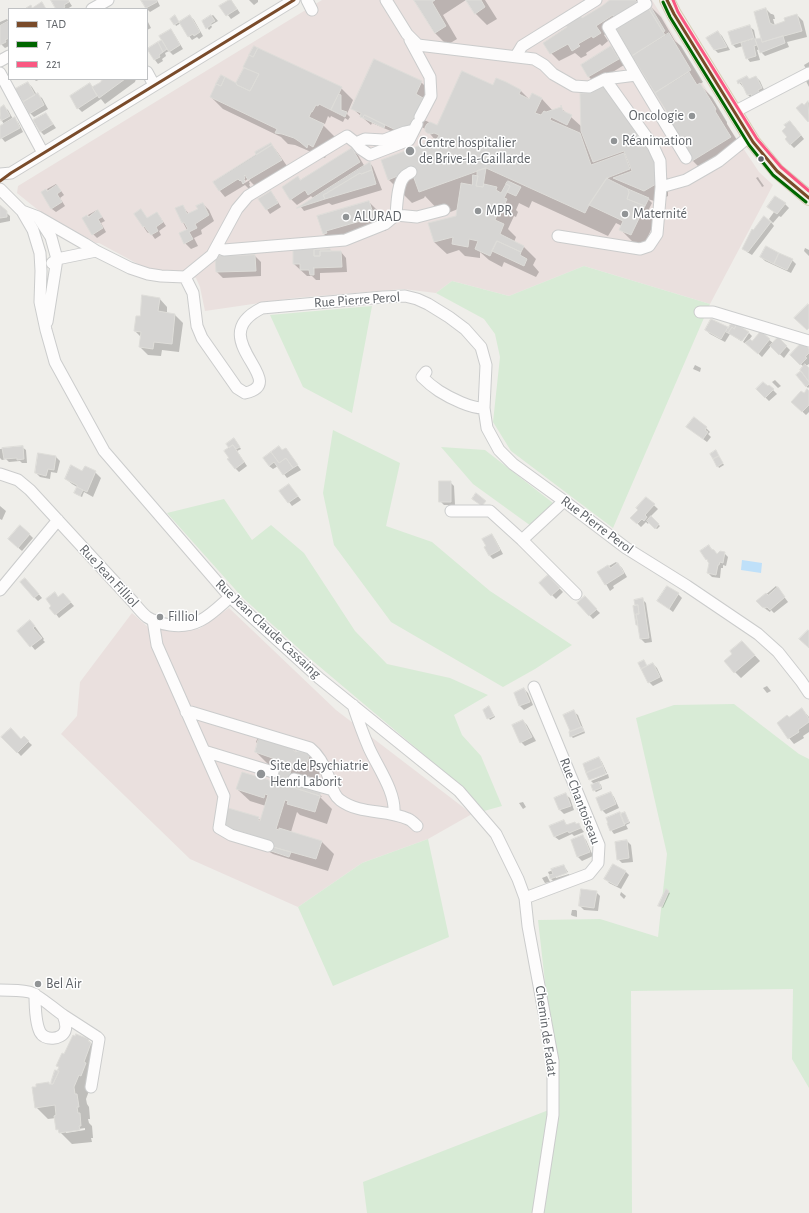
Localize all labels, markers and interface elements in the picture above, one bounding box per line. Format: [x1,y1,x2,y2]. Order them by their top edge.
legend [8,8,148,80]
text: TAD [46,18,66,30]
text: 7 [46,38,51,50]
text: 221 [46,58,61,70]
place label: Oncologie [629,108,684,124]
marker: Oncologie [687,111,697,121]
place label: Réanimation [622,133,692,149]
place label: Centre hospitalier de Brive-la-Gaillarde [419,135,531,168]
marker: Réanimation [609,136,619,146]
marker: Centre hospitalier de Brive-la-Gaillarde [404,145,416,157]
unlabelled marker [756,154,766,164]
place label: MPR [486,203,512,219]
marker: MPR [473,206,483,216]
place label: Maternité [633,206,687,222]
place label: ALURAD [354,209,402,225]
marker: Maternité [620,209,630,219]
marker: ALURAD [341,212,351,222]
street label: Rue Pierre Perol [313,289,401,311]
street label: Rue Pierre Perol [557,492,637,558]
street label: Rue Jean Filliol [76,541,142,611]
street label: Rue Jean Claude Cassaing [212,576,324,682]
place label: Filliol [168,609,198,625]
marker: Filliol [155,612,165,622]
street label: Rue Chantoiseau [556,755,604,847]
place label: Site de Psychiatrie Henri Laborit [270,758,368,790]
marker: Site de Psychiatrie Henri Laborit [255,768,267,780]
place label: Bel Air [46,976,82,992]
marker: Bel Air [33,979,43,989]
street label: Chemin de Fadat [531,985,561,1077]

